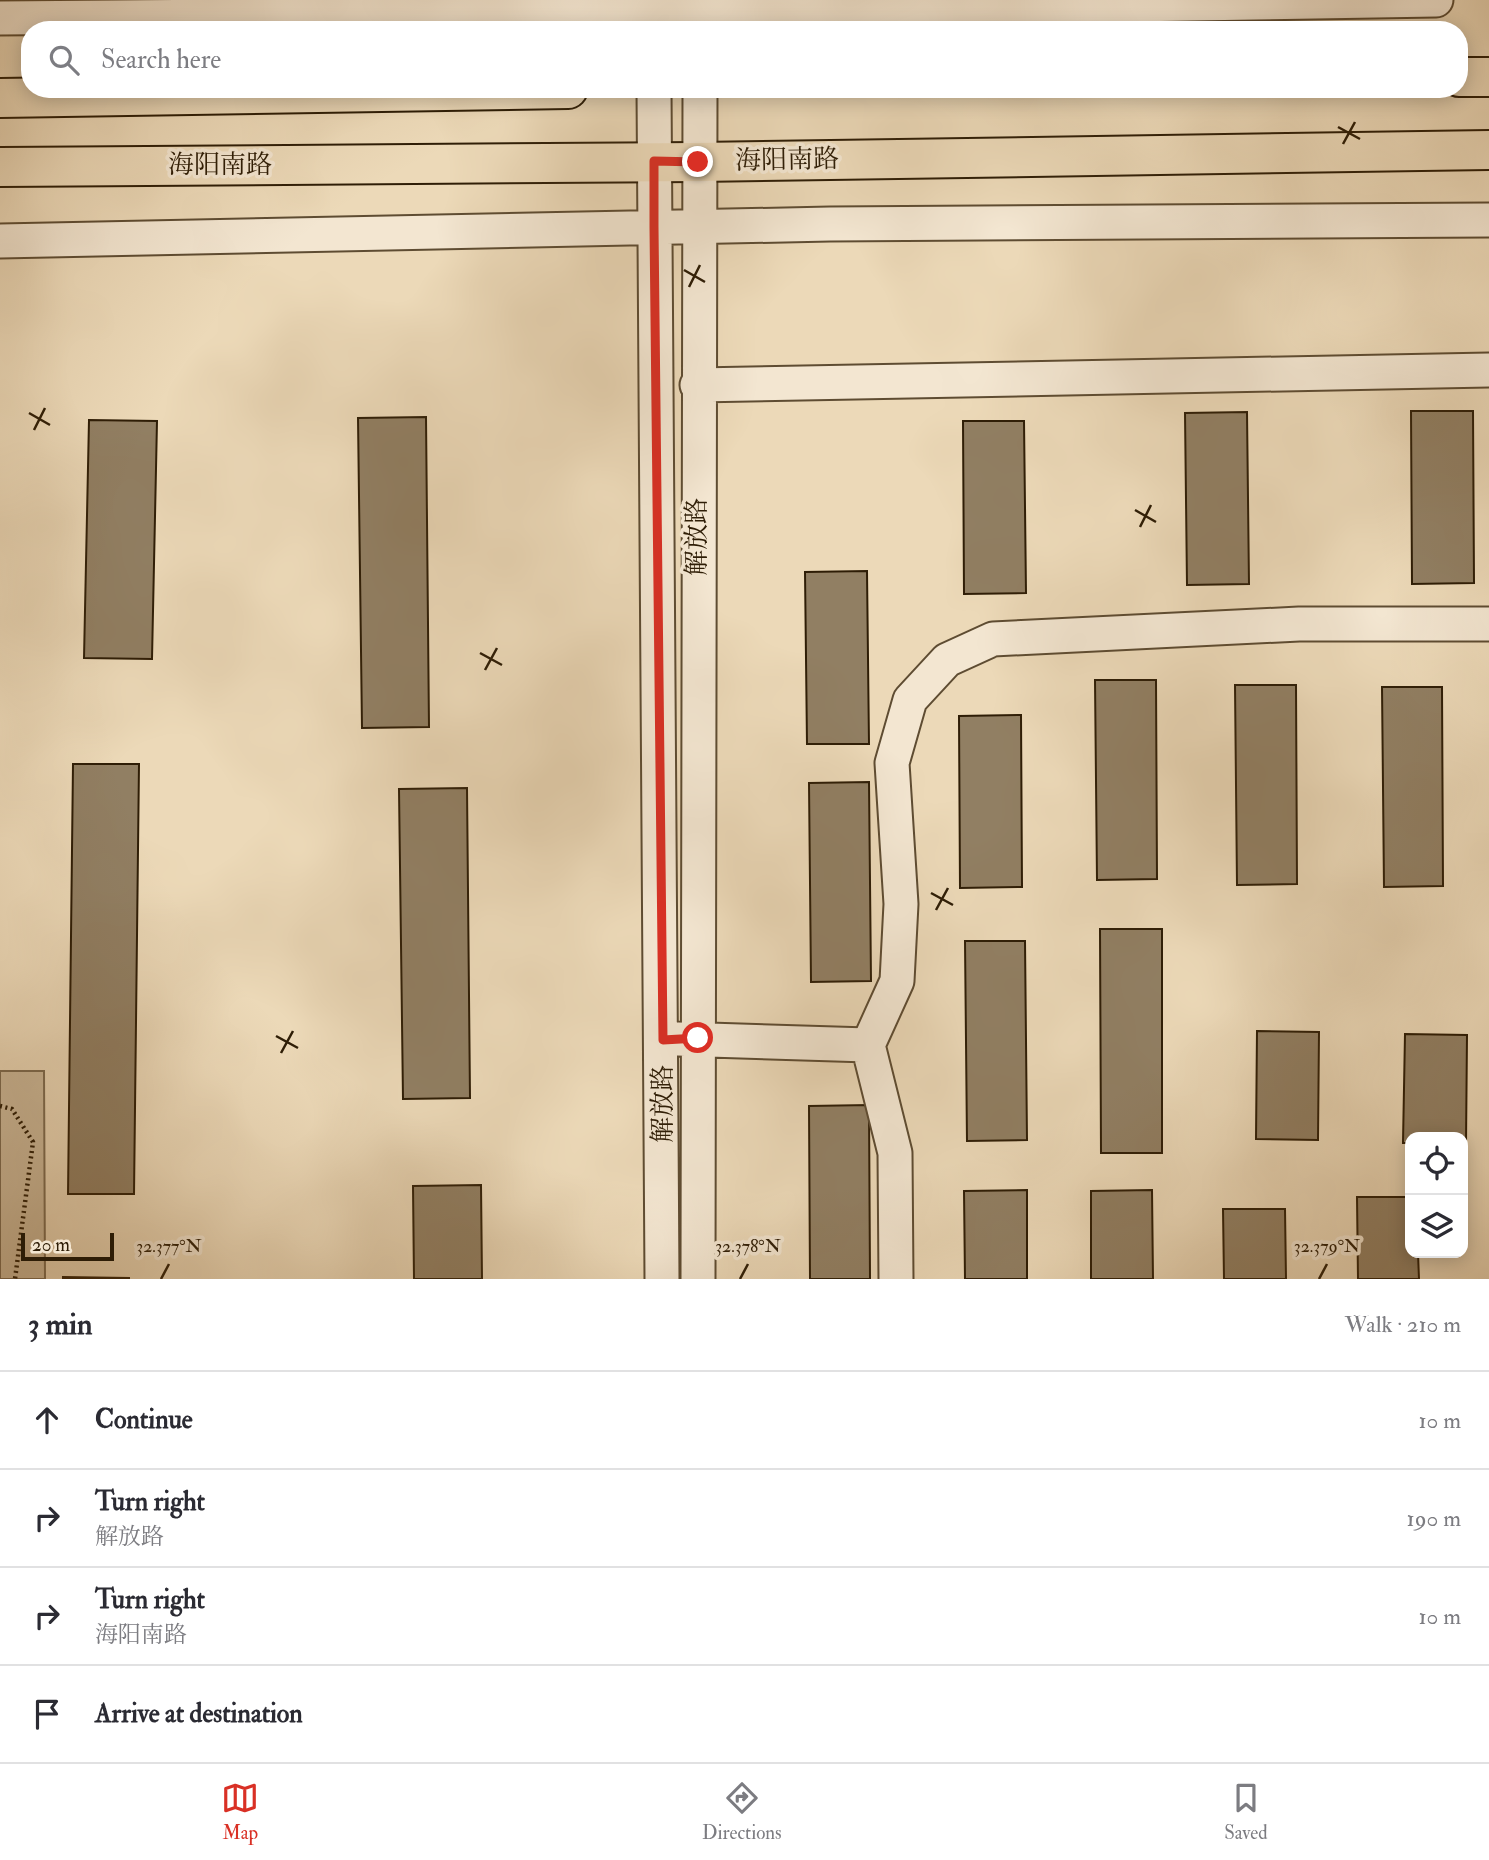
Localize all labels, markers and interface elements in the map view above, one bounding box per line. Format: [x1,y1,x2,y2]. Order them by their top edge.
search box [21,21,1468,98]
icon: search [45,41,83,79]
text: Search here [101,44,221,76]
street label: 海阳南路 [735,143,839,177]
route end [682,146,713,177]
street label: 海阳南路 [168,149,272,181]
street label: 解放路 [681,498,713,576]
route start [682,1022,713,1053]
street label: 解放路 [647,1065,679,1143]
map controls [1405,1132,1468,1258]
button: locate [1405,1132,1468,1195]
button: layers [1405,1195,1468,1258]
scale bar [21,1230,114,1262]
text: 20 m [32,1233,70,1257]
text: 32.377°N [136,1235,202,1258]
text: 32.378°N [715,1235,781,1258]
text: 32.379°N [1294,1235,1360,1258]
text: 3 min [28,1306,93,1343]
text: Walk · 210 m [1345,1310,1461,1339]
icon: ahead [28,1401,66,1439]
text: Continue [95,1404,193,1436]
text: 10 m [1418,1406,1461,1435]
text: Turn right [95,1486,205,1518]
icon: right [28,1499,66,1537]
text: 190 m [1407,1504,1461,1533]
text: 解放路 [95,1522,164,1551]
text: Turn right [95,1584,205,1616]
icon: right [28,1597,66,1635]
text: 10 m [1418,1602,1461,1631]
text: 海阳南路 [95,1620,187,1649]
icon: arrive [28,1695,66,1733]
text: Arrive at destination [95,1698,303,1730]
tab: Map [221,1779,259,1845]
tab: Directions [702,1779,782,1845]
tab: Saved [1224,1779,1268,1845]

